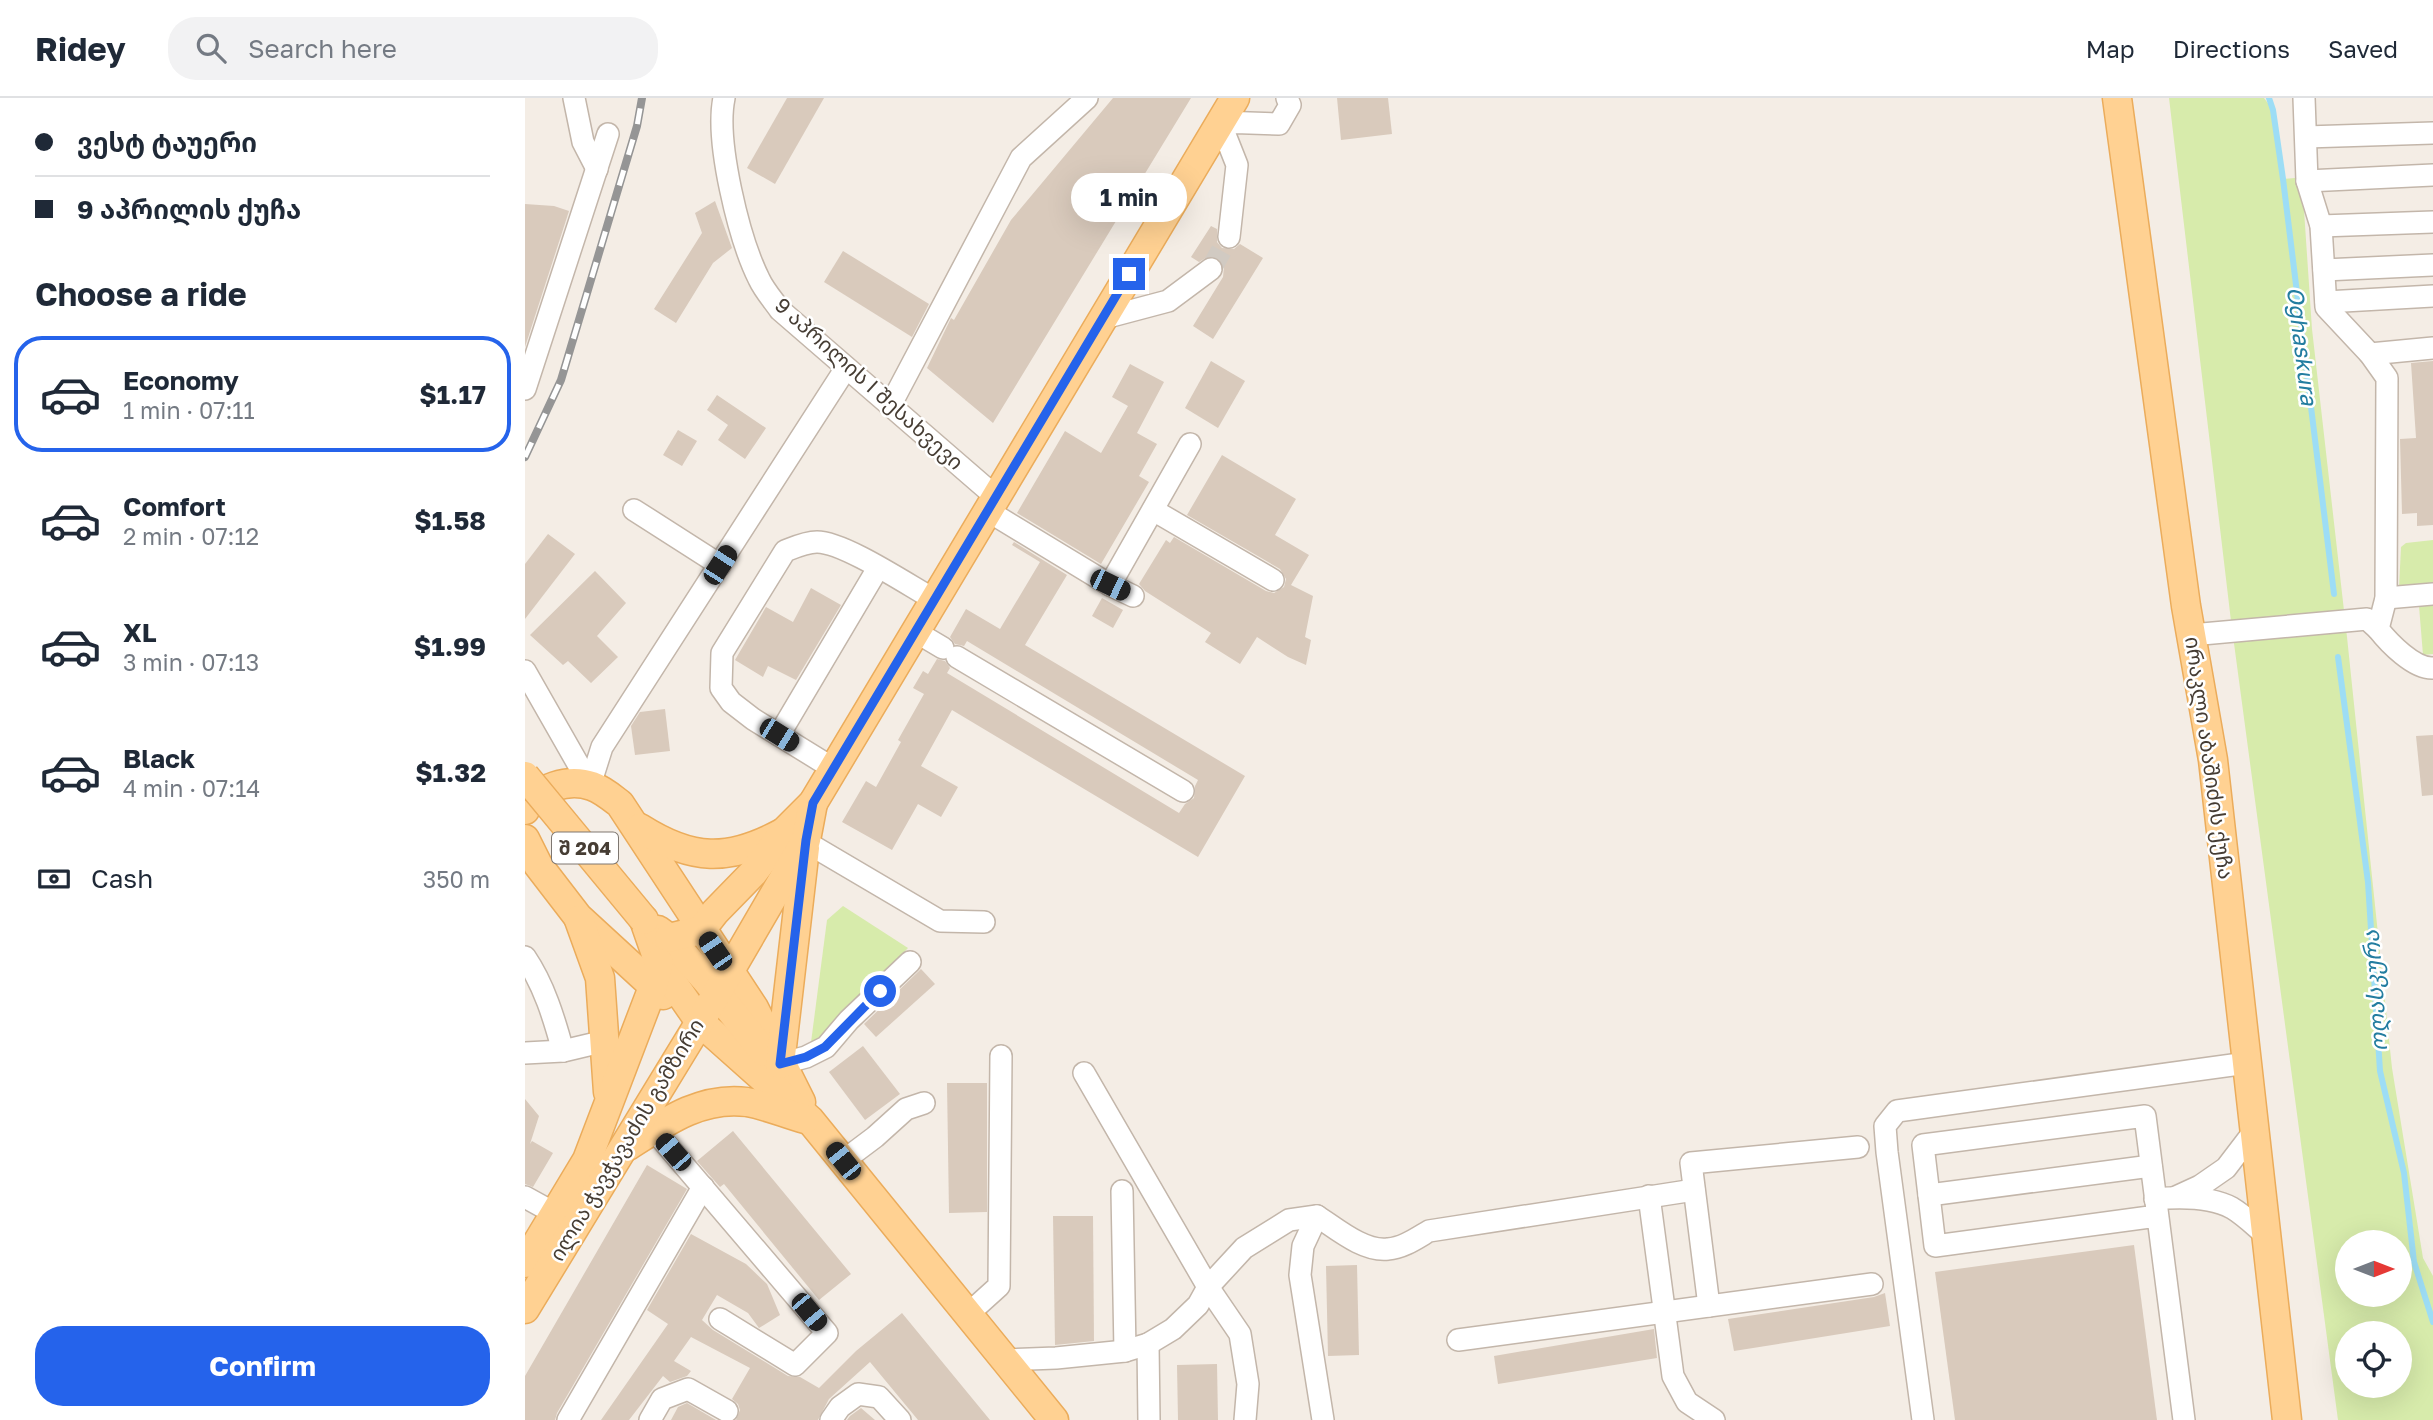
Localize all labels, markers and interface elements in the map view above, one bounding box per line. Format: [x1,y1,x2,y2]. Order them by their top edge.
search box [168,17,658,80]
text: Ridey [35,29,126,68]
icon: search [192,29,230,67]
text: Search here [248,33,397,64]
text: Map [2086,34,2135,63]
text: Directions [2173,34,2290,63]
text: Saved [2328,34,2398,63]
text: ვესტ ტაუერი [77,127,257,158]
callout: 1 min [1071,172,1187,222]
text: 1 min [1100,183,1158,211]
text: 9 აპრილის ქუჩა [77,194,301,225]
route end [1113,258,1145,290]
text: Choose a ride [35,275,247,313]
water label: Oghaskura [2282,285,2324,408]
street label: 9 აპრილის I შესახვევი [769,292,969,476]
icon: car [39,363,102,426]
text: Economy [123,365,239,396]
text: $1.17 [419,379,486,410]
text: 1 min · 07:11 [123,396,255,424]
icon: car [39,489,102,552]
text: Comfort [123,491,226,522]
text: $1.58 [414,505,486,536]
text: 2 min · 07:12 [123,522,259,550]
car [700,542,741,588]
car [1087,566,1134,604]
icon: car [39,615,102,678]
text: XL [123,617,157,648]
text: $1.99 [414,631,486,662]
street label: ირაკლი აბაშიძის ქუჩა [2179,635,2240,881]
text: 3 min · 07:13 [123,648,259,676]
car [756,715,803,755]
icon: car [39,741,102,804]
text: Black [123,743,195,774]
text: $1.32 [415,757,486,788]
text: 4 min · 07:14 [123,774,260,802]
road number: შ 204 [552,832,618,863]
icon: cash [35,860,73,898]
text: Cash [91,863,153,894]
text: 350 m [423,865,490,893]
car [695,928,736,974]
water label: ოღასკურა [2356,929,2393,1053]
route start [864,975,896,1007]
street label: ილია ჭავჭავაძის გამზირი [543,1014,710,1266]
car [652,1129,695,1175]
car [822,1138,865,1184]
north arrow [2335,1230,2411,1307]
map controls [2335,1230,2412,1398]
car [788,1289,831,1335]
button: locate [2335,1321,2412,1398]
button: Confirm [35,1326,490,1406]

